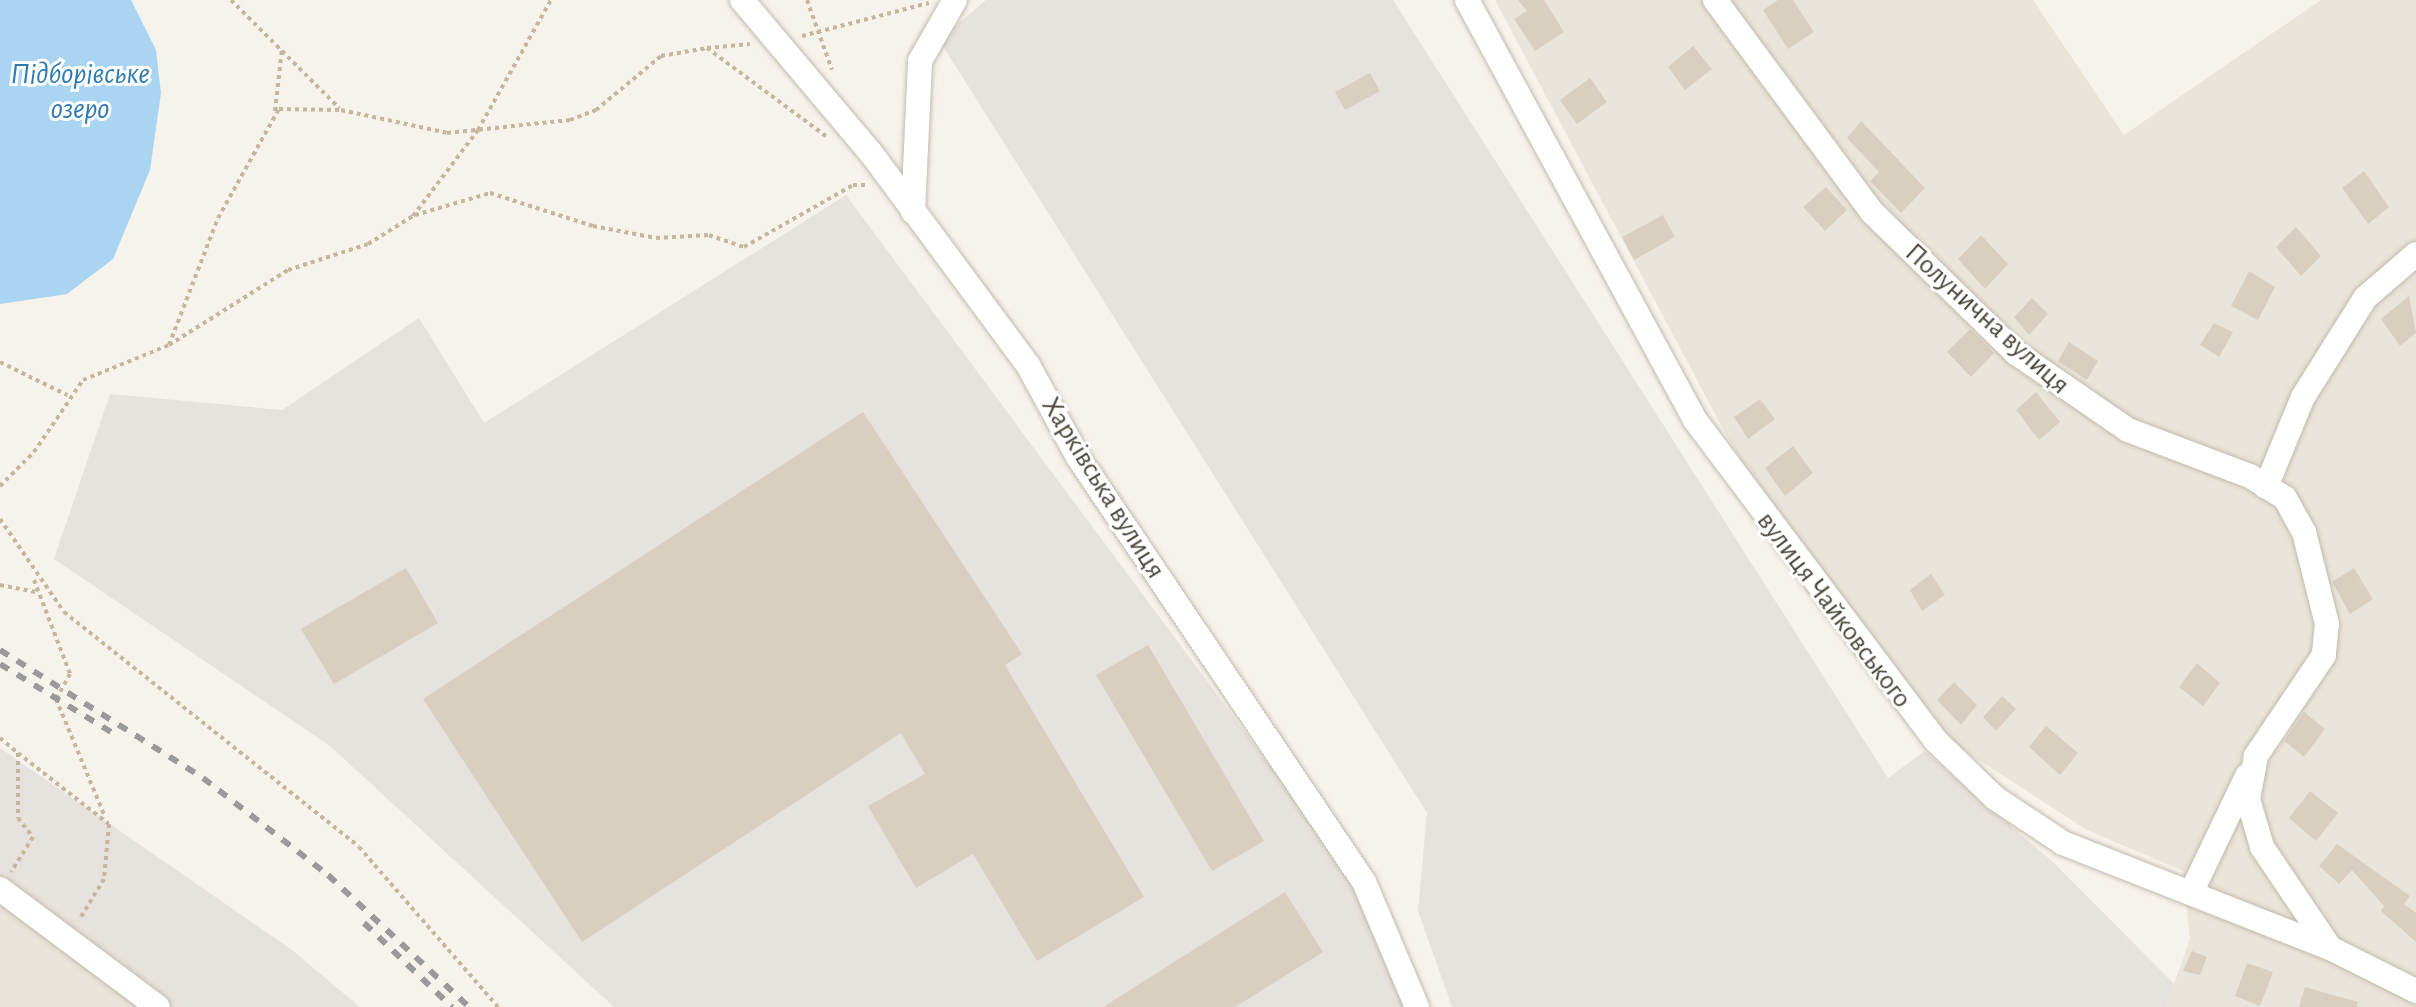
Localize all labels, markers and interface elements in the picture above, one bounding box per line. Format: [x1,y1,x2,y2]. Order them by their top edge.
water label: Підборівське озеро [11,56,149,126]
street label: Полунична вулиця [1898,236,2076,402]
street label: Харківська вулиця [1034,391,1172,585]
street label: вулиця Чайковського [1749,505,1919,715]

